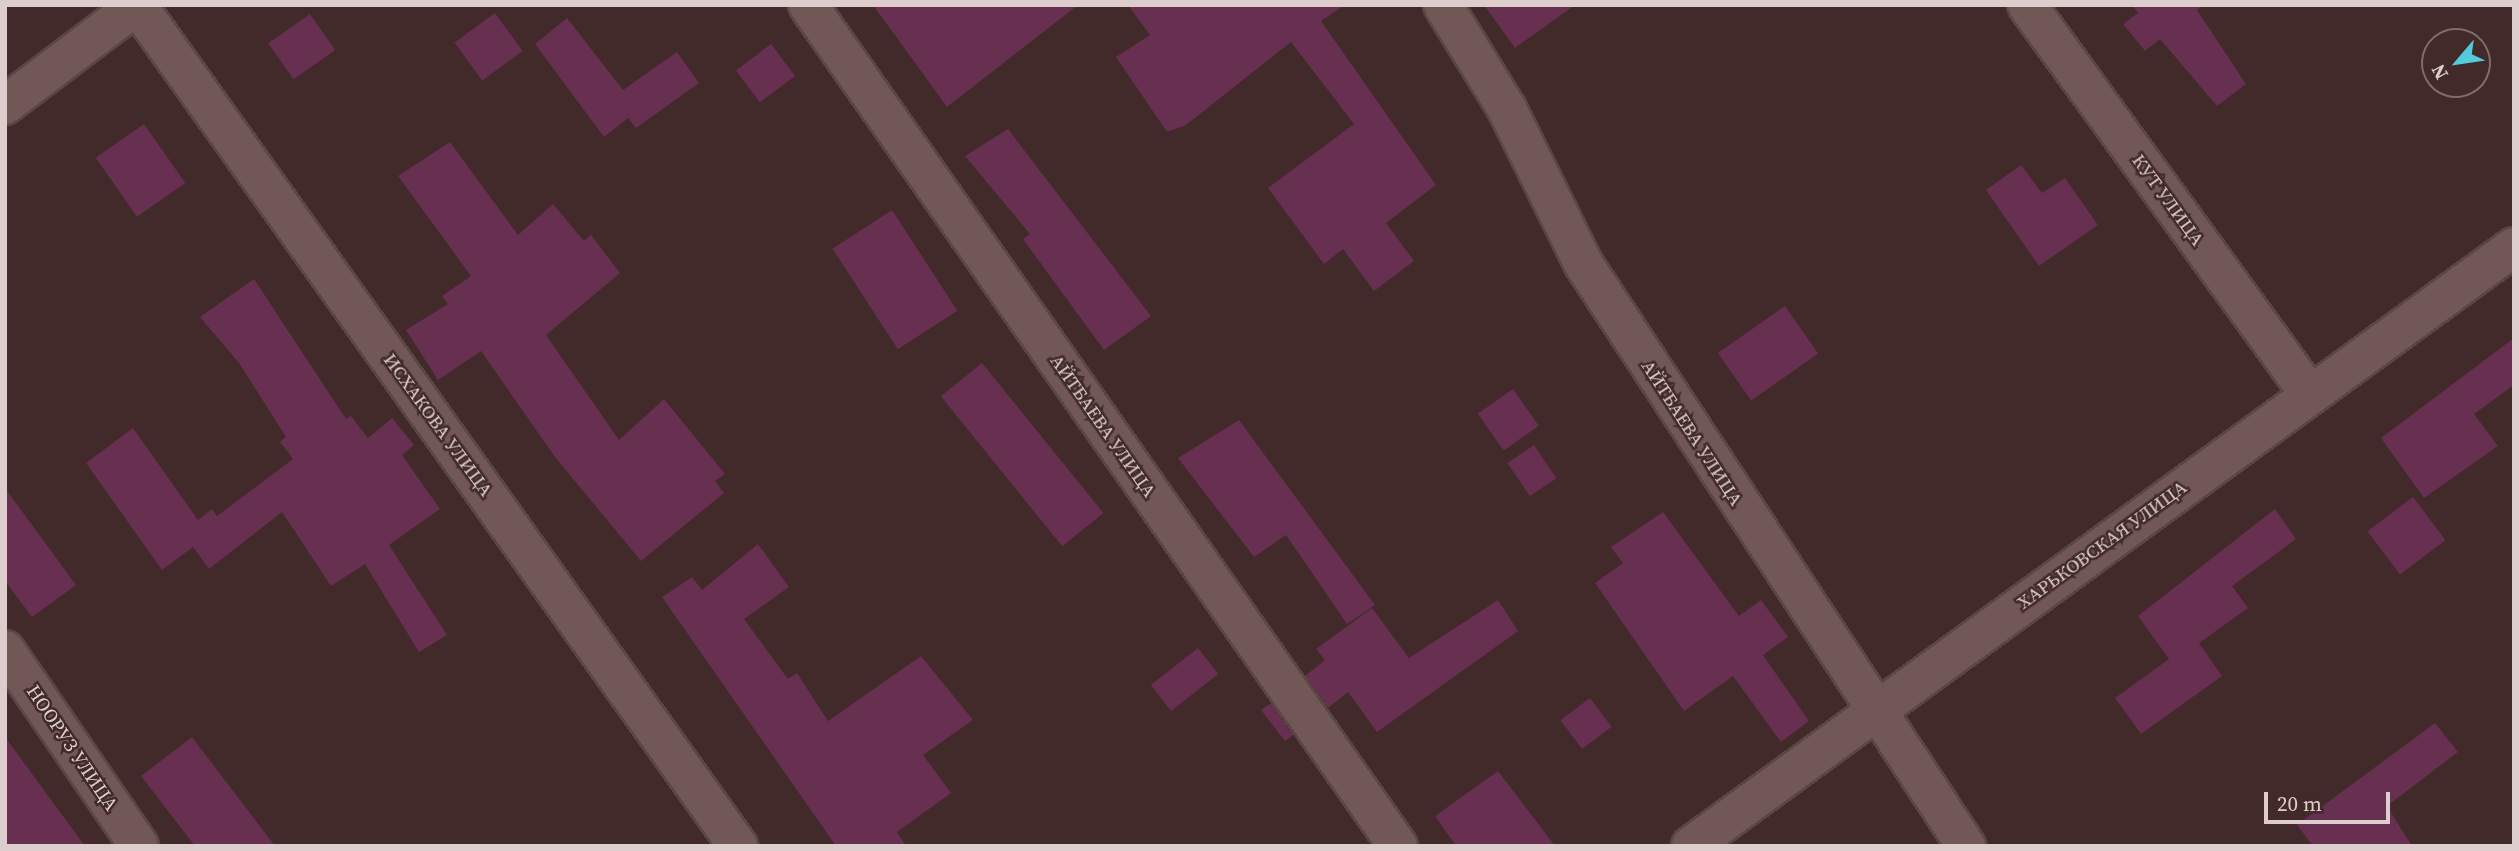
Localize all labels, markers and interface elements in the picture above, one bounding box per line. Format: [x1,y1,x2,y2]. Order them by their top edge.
north arrow [2421,28,2491,98]
text: N [2425,60,2454,85]
street label: КУТ УЛИЦА [2127,150,2209,250]
street label: ИСХАКОВА УЛИЦА [378,349,498,501]
street label: АЙТБАЕВА УЛИЦА [1045,350,1161,502]
street label: АЙТБАЕВА УЛИЦА [1636,356,1748,510]
street label: ХАРЬКОВСКАЯ УЛИЦА [2013,476,2191,614]
street label: НООРУЗ УЛИЦА [22,681,122,815]
scale bar [2267,778,2393,822]
text: 20 m [2277,789,2322,818]

